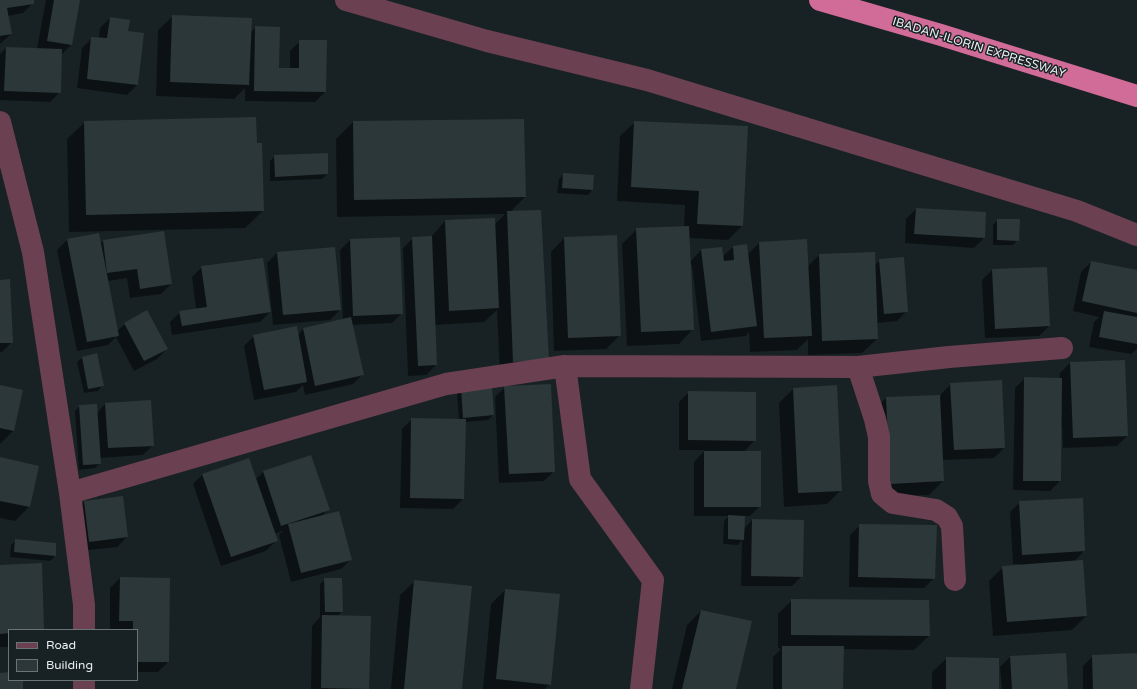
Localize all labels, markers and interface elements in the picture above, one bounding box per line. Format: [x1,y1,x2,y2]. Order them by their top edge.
street label: IBADAN-ILORIN EXPRESSWAY [891,15,1067,81]
legend [8,629,138,681]
text: Road [46,638,76,652]
text: Building [46,658,93,672]

